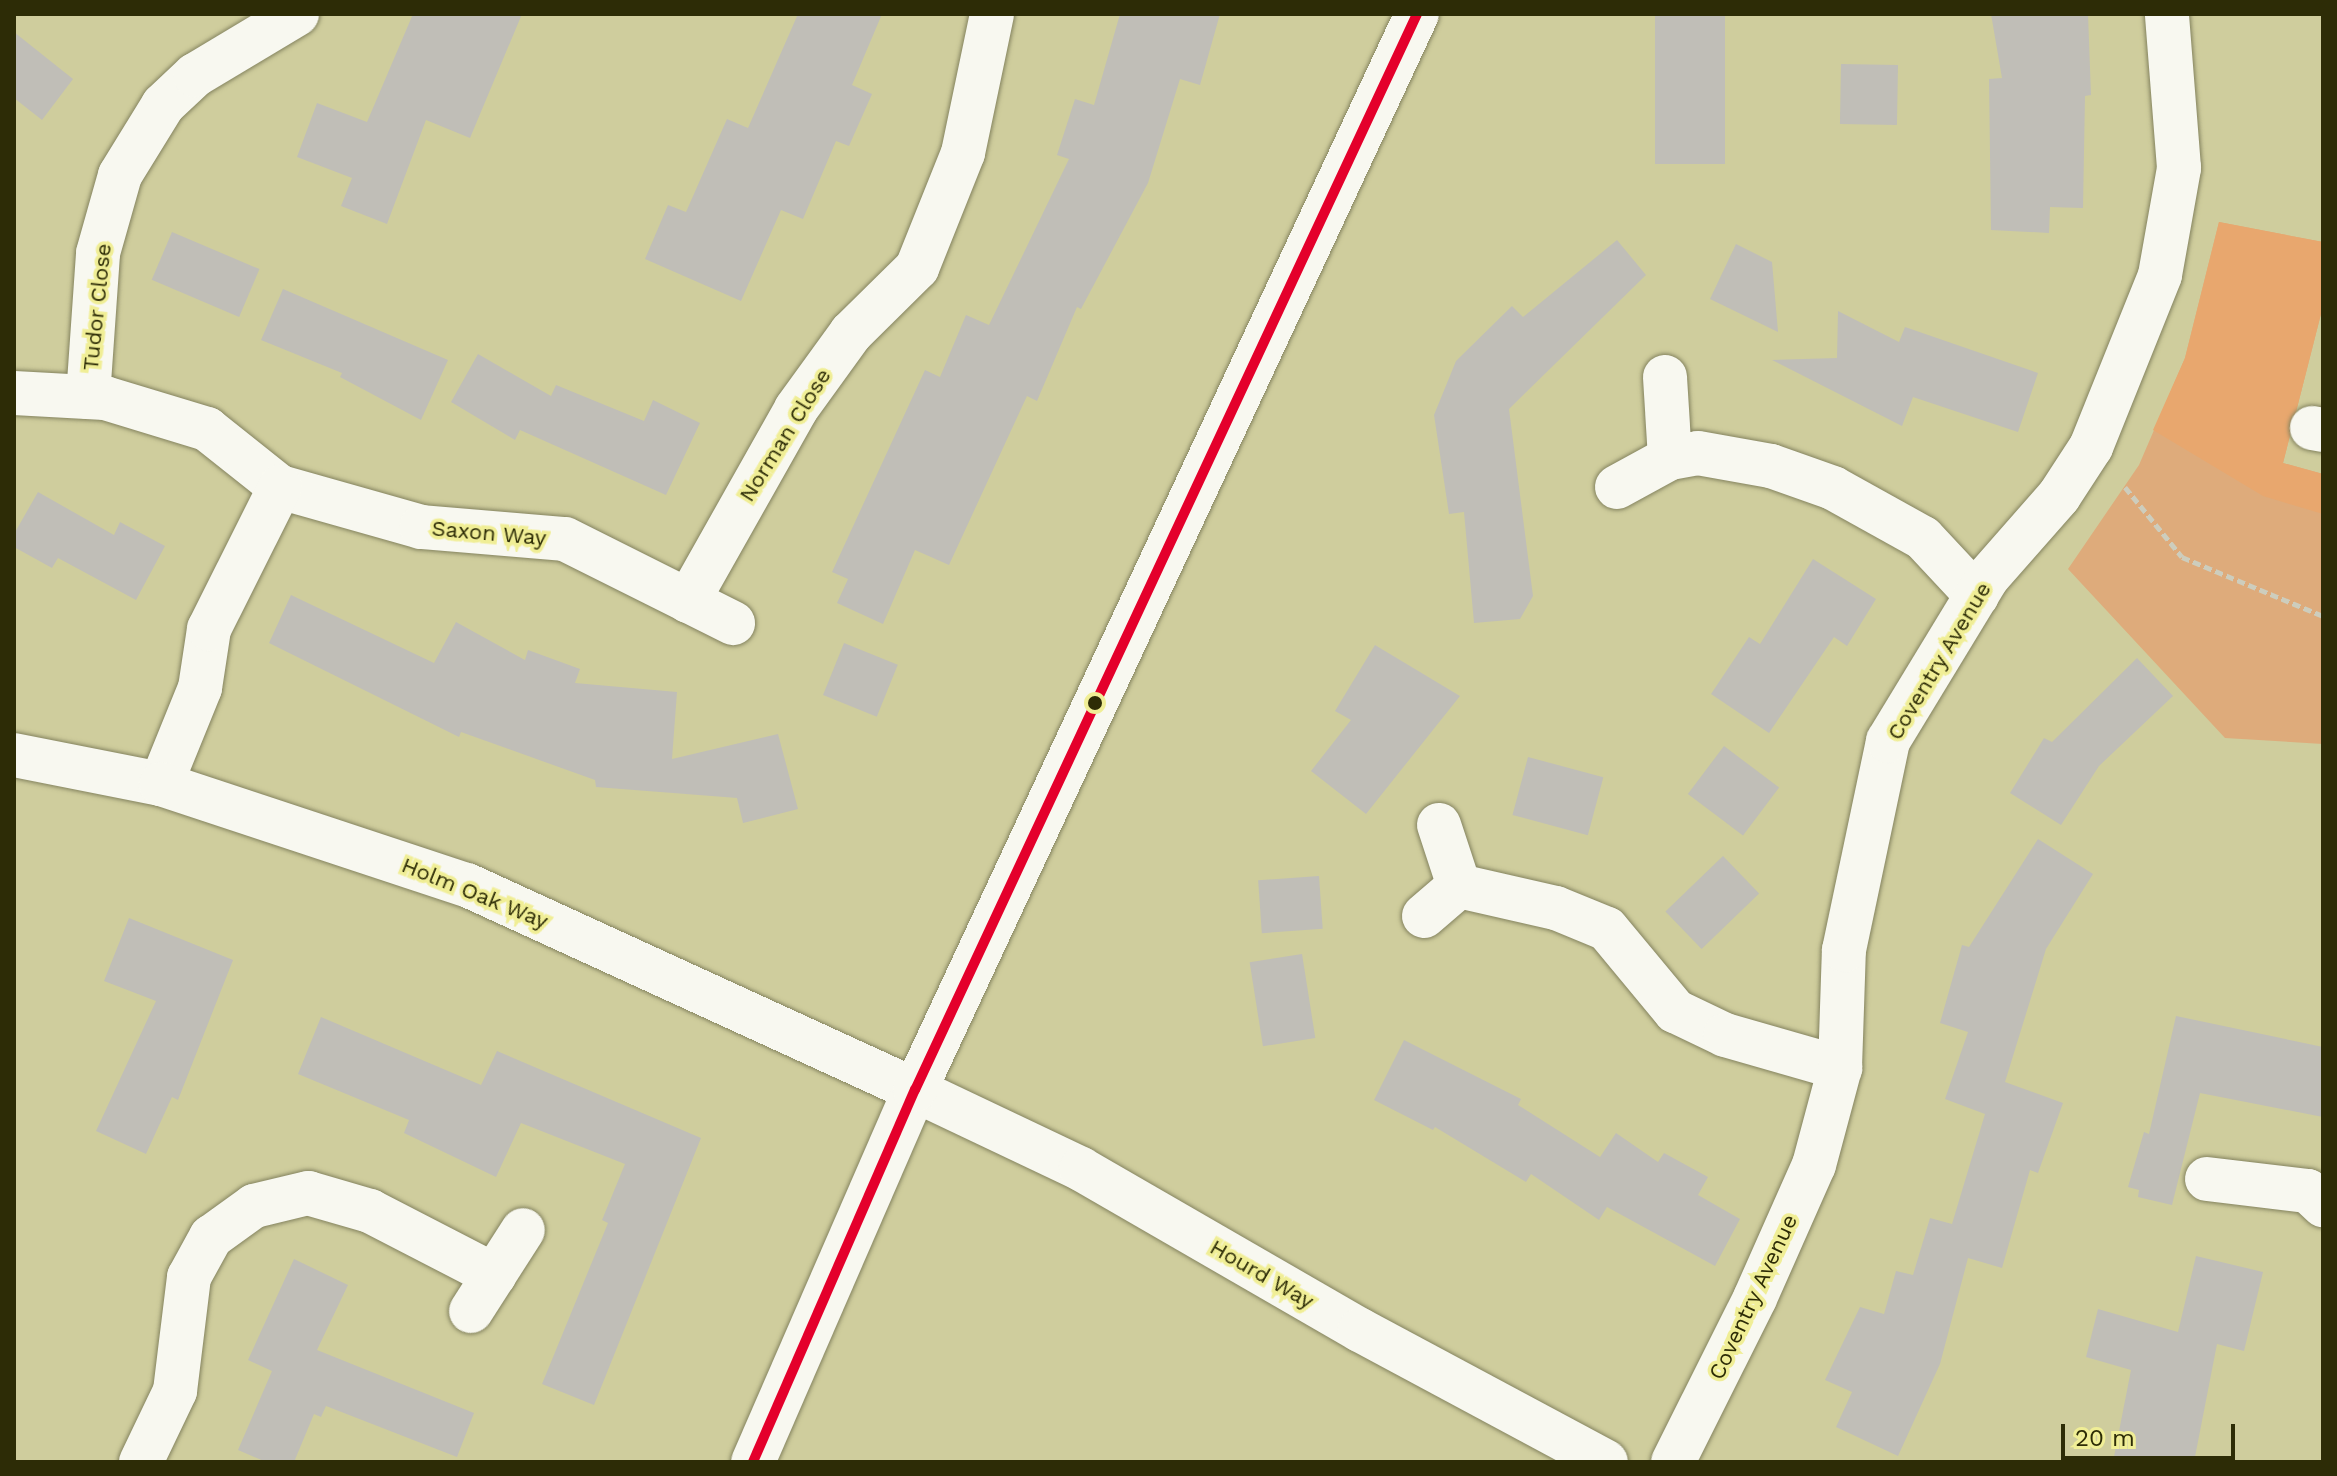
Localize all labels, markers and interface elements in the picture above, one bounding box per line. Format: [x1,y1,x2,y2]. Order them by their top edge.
street label: Tudor Close [77,242,117,372]
street label: Norman Close [734,364,836,506]
street label: Saxon Way [430,515,548,551]
street label: Coventry Avenue [1881,577,1997,745]
unlabelled marker [1087,695,1103,711]
street label: Holm Oak Way [397,851,553,935]
street label: Coventry Avenue [1703,1210,1803,1384]
street label: Hourd Way [1205,1234,1319,1314]
scale bar [2065,1408,2239,1458]
text: 20 m [2075,1424,2135,1452]

